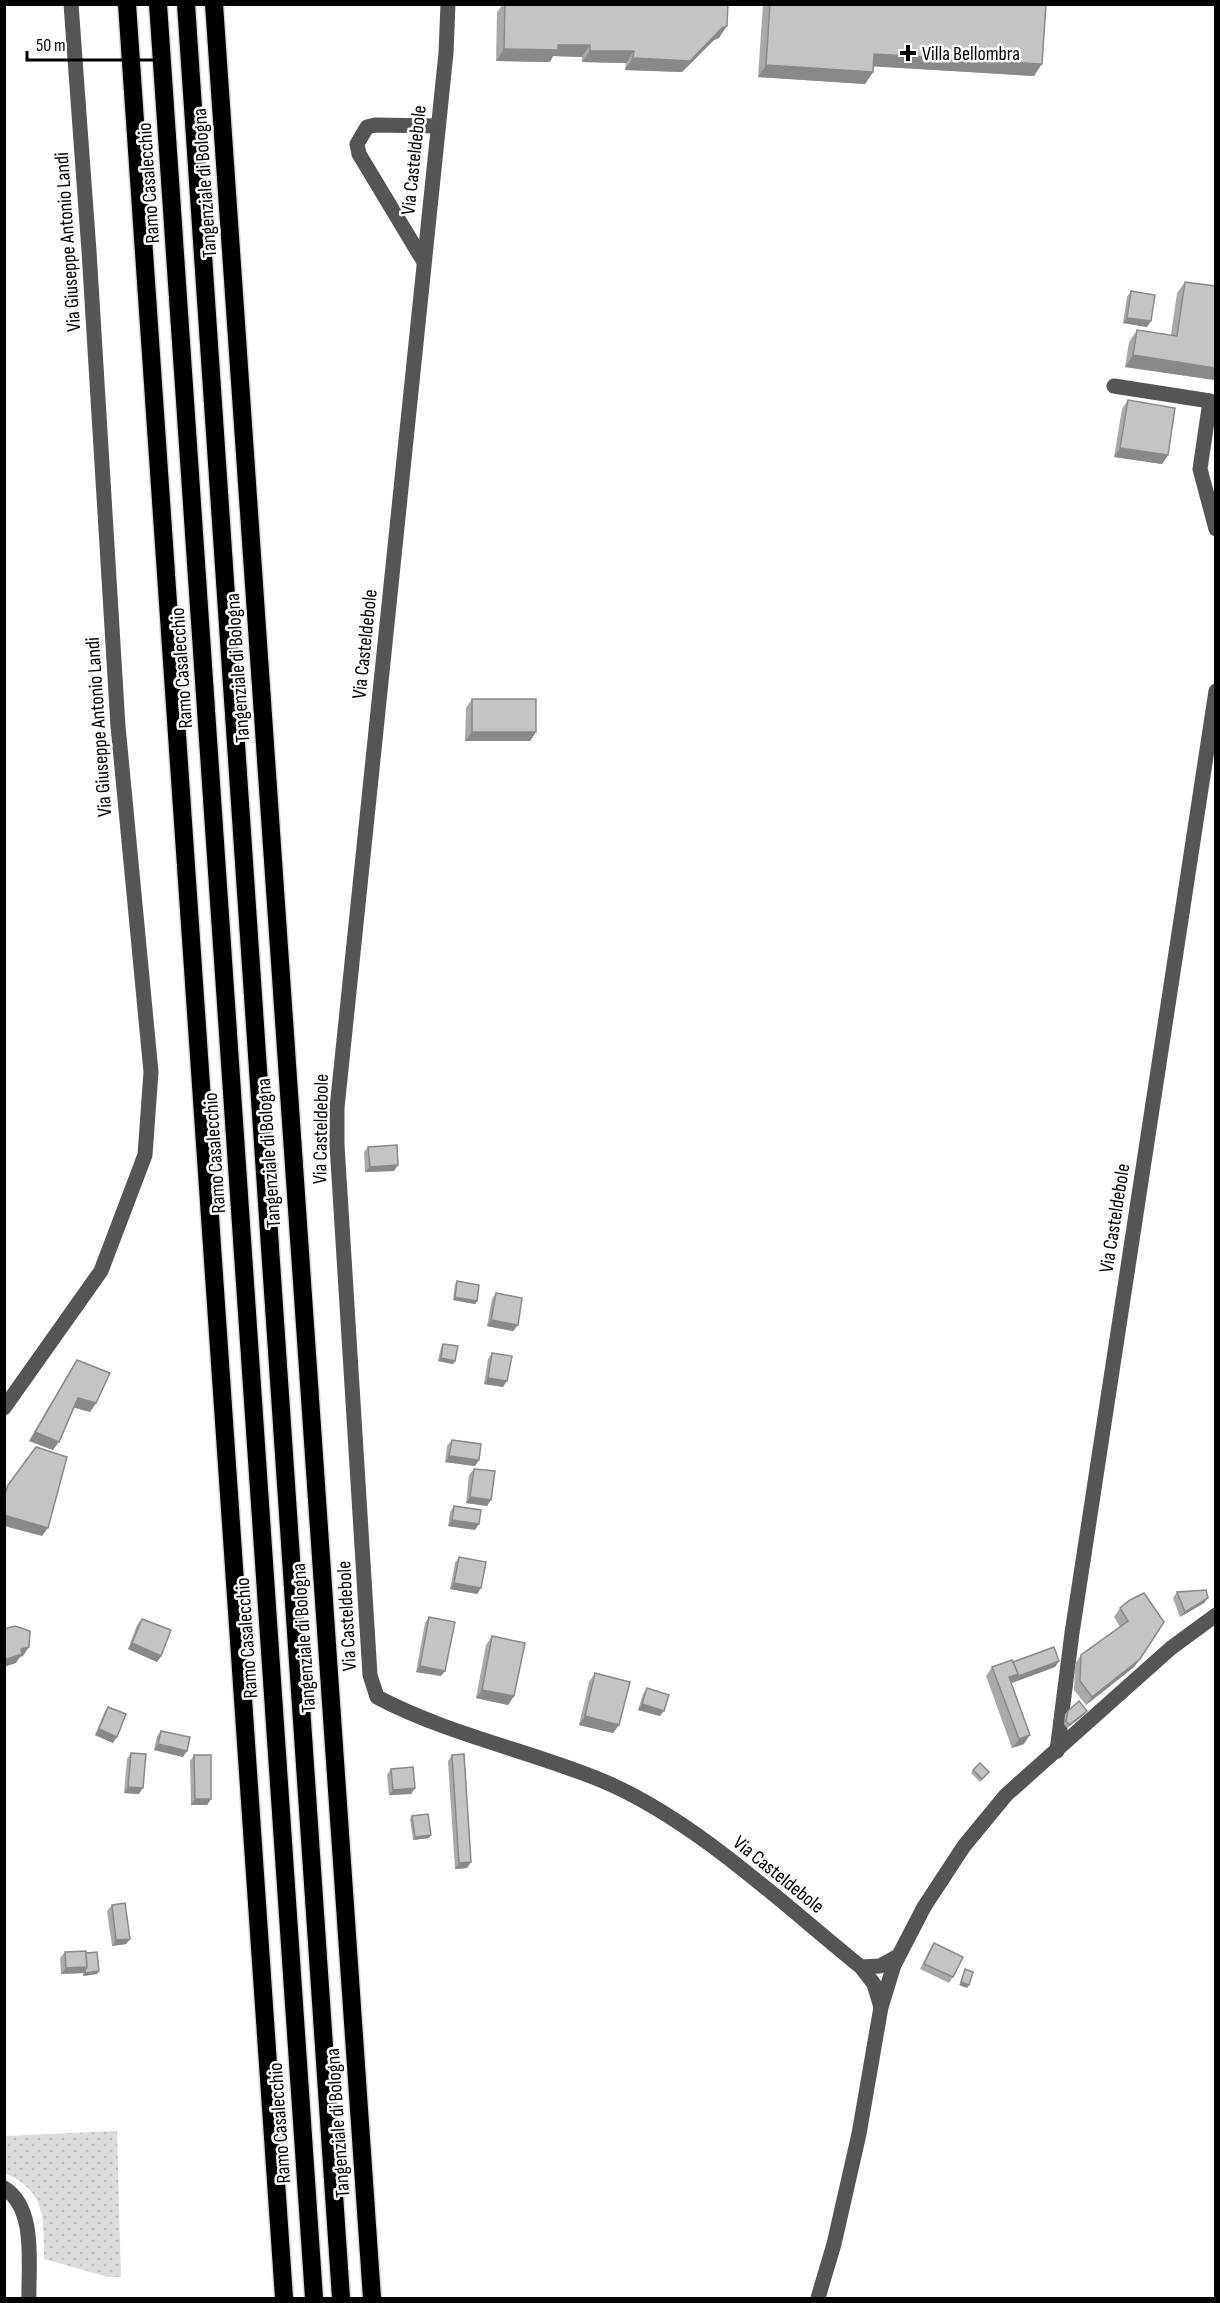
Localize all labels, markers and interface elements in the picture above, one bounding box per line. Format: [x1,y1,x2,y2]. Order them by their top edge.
scale bar [27,24,160,62]
text: 50 m [36,35,66,56]
place label: Villa Bellombra [922,42,1020,66]
marker: Villa Bellombra [899,44,917,62]
street label: Via Casteldebole [396,104,432,216]
street label: Tangenziale di Bologna [188,107,222,258]
street label: Ramo Casalecchio [133,122,165,244]
street label: Via Giuseppe Antonio Landi [50,151,86,333]
street label: Via Casteldebole [347,588,383,700]
street label: Tangenziale di Bologna [221,592,255,743]
street label: Ramo Casalecchio [166,607,198,729]
street label: Via Giuseppe Antonio Landi [81,636,117,818]
street label: Via Casteldebole [308,1074,334,1184]
street label: Tangenziale di Bologna [252,1077,286,1228]
street label: Ramo Casalecchio [199,1092,231,1214]
street label: Via Casteldebole [1095,1162,1135,1274]
street label: Via Casteldebole [332,1560,362,1672]
street label: Tangenziale di Bologna [287,1562,321,1713]
street label: Ramo Casalecchio [231,1577,263,1699]
street label: Via Casteldebole [728,1831,829,1919]
street label: Tangenziale di Bologna [321,2047,355,2198]
street label: Ramo Casalecchio [264,2062,296,2184]

